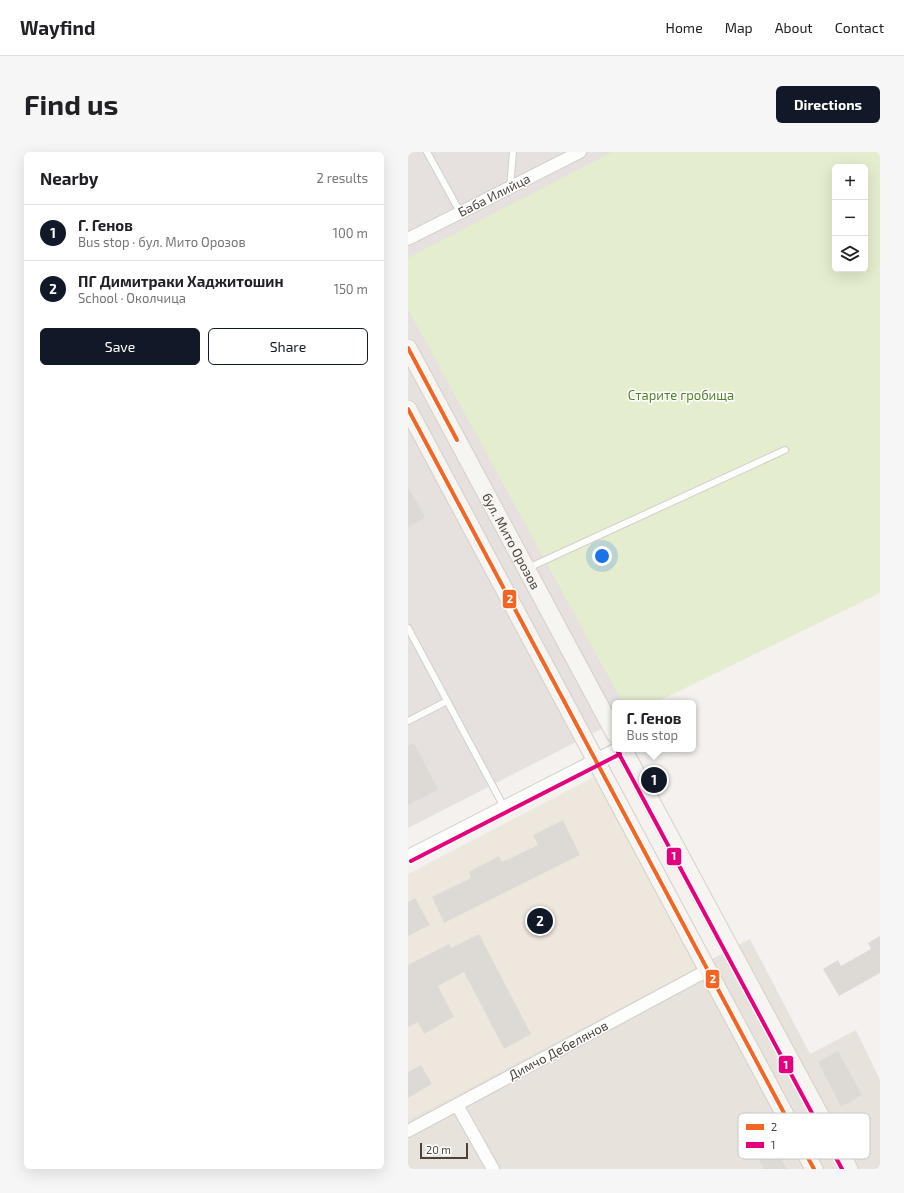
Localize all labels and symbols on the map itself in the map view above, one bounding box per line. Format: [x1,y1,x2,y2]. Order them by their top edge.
street label: Баба Илийца [455,170,533,220]
park label: Старите гробища [628,387,734,403]
street label: бул. Мито Орозов [479,490,544,592]
your location [592,546,612,566]
line badge: 2 [502,589,517,609]
text: 2 [507,592,513,605]
pin: 1 [641,765,667,795]
line badge: 1 [666,847,682,866]
text: 1 [672,849,676,862]
pin: 2 [527,906,553,936]
line badge: 2 [705,969,720,989]
text: 2 [710,972,716,985]
street label: Димчо Дебелянов [505,1017,611,1083]
line badge: 1 [778,1055,794,1074]
text: 1 [784,1058,788,1071]
legend [738,1113,870,1159]
text: 2 [771,1120,777,1133]
text: 1 [771,1138,775,1151]
scale bar [420,1141,468,1160]

